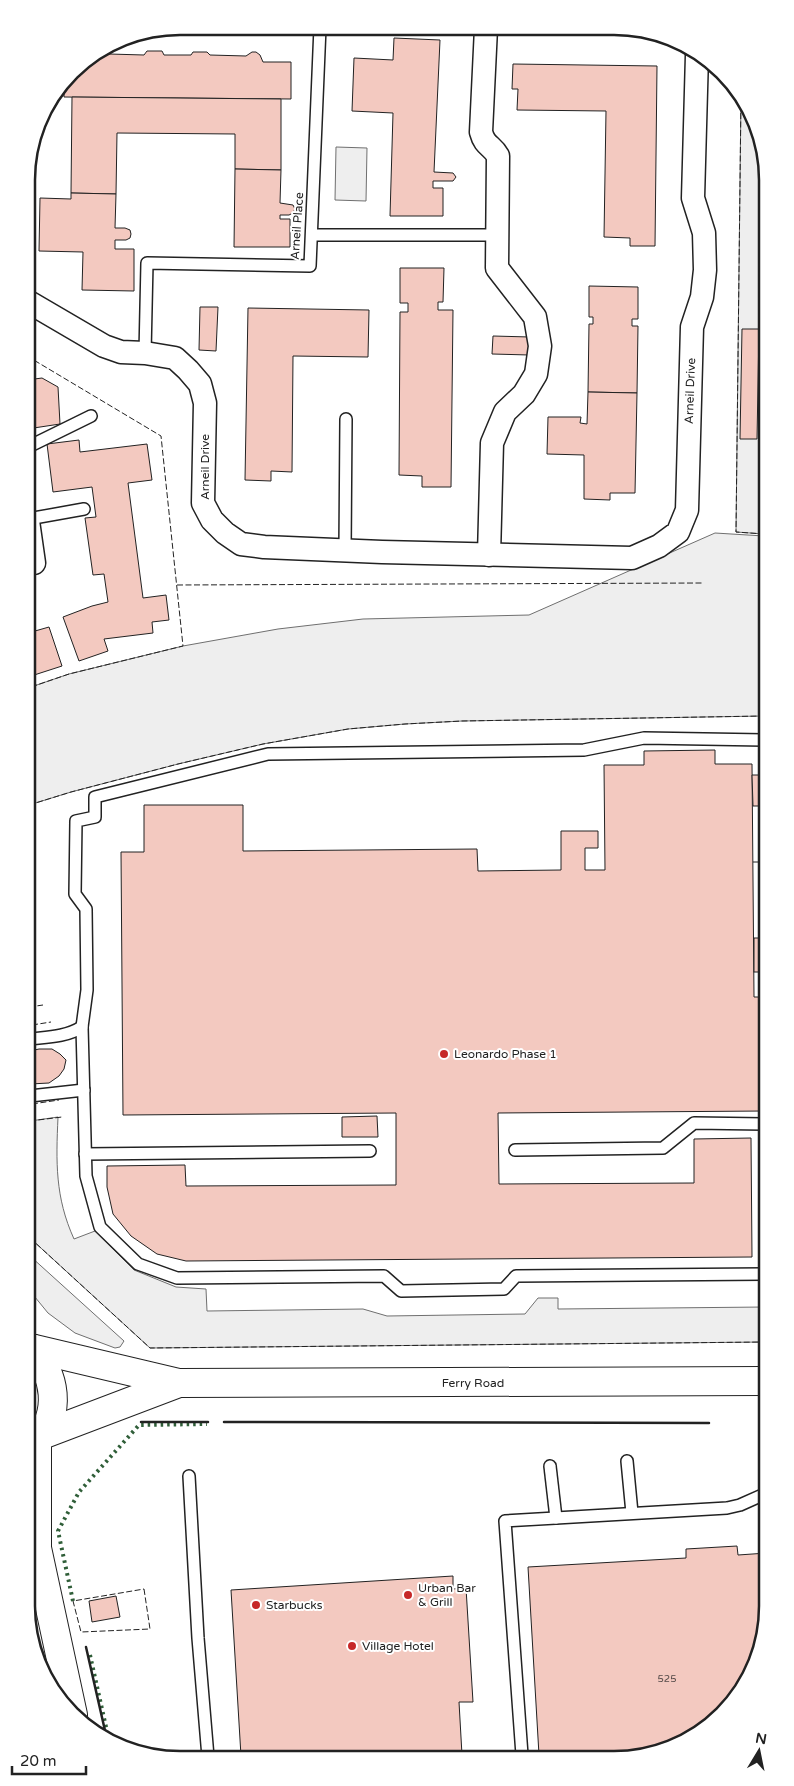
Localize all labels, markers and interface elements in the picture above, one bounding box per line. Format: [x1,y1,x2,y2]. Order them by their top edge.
street label: Arneil Place [288,192,306,260]
street label: Arneil Drive [682,357,698,424]
street label: Arneil Drive [198,434,212,500]
place label: Leonardo Phase 1 [454,1047,557,1061]
marker: Leonardo Phase 1 [438,1048,450,1060]
street label: Ferry Road [442,1376,504,1390]
place label: Urban Bar & Grill [418,1581,476,1609]
marker: Urban Bar & Grill [402,1589,414,1601]
place label: Starbucks [266,1598,323,1612]
marker: Starbucks [250,1599,262,1611]
place label: Village Hotel [362,1639,434,1653]
marker: Village Hotel [346,1640,358,1652]
house number: 525 [658,1673,676,1685]
north arrow [734,1726,784,1776]
text: N [754,1729,768,1748]
scale bar [12,1744,86,1776]
text: 20 m [20,1752,57,1770]

